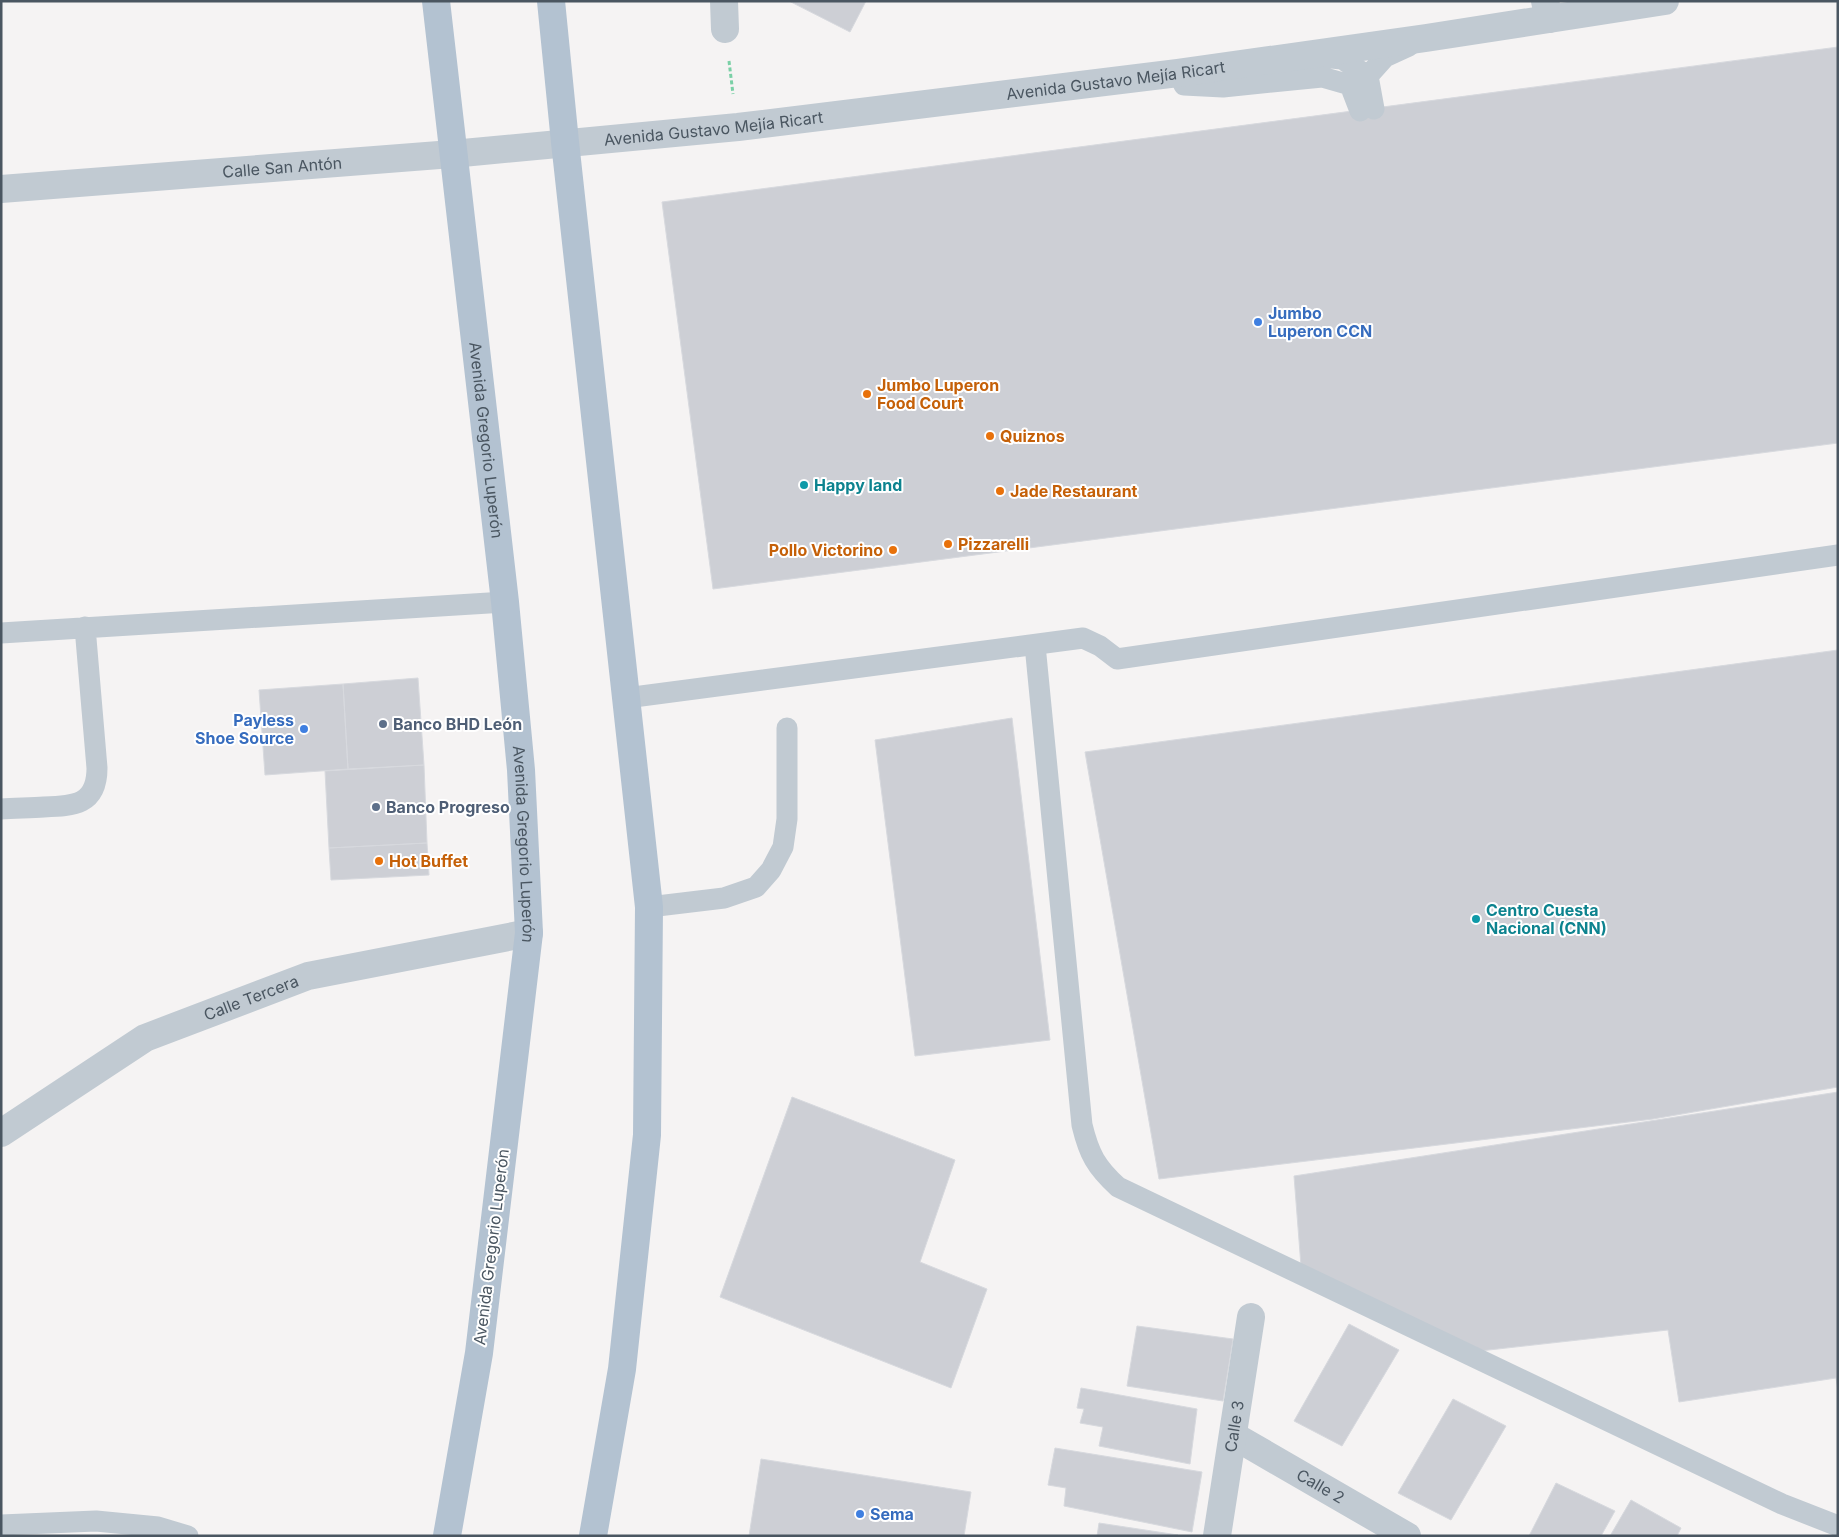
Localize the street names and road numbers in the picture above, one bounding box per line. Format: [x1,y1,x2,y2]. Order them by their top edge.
street label: Avenida Gustavo Mejía Ricart [1005,57,1226,104]
street label: Avenida Gustavo Mejía Ricart [603,107,824,150]
street label: Calle San Antón [222,153,343,182]
street label: Avenida Gregorio Luperón [465,341,508,539]
street label: Avenida Gregorio Luperón [509,745,539,944]
street label: Calle Tercera [201,971,301,1025]
street label: Avenida Gregorio Luperón [469,1148,513,1346]
street label: Calle 3 [1220,1399,1248,1454]
street label: Calle 2 [1293,1464,1348,1508]

